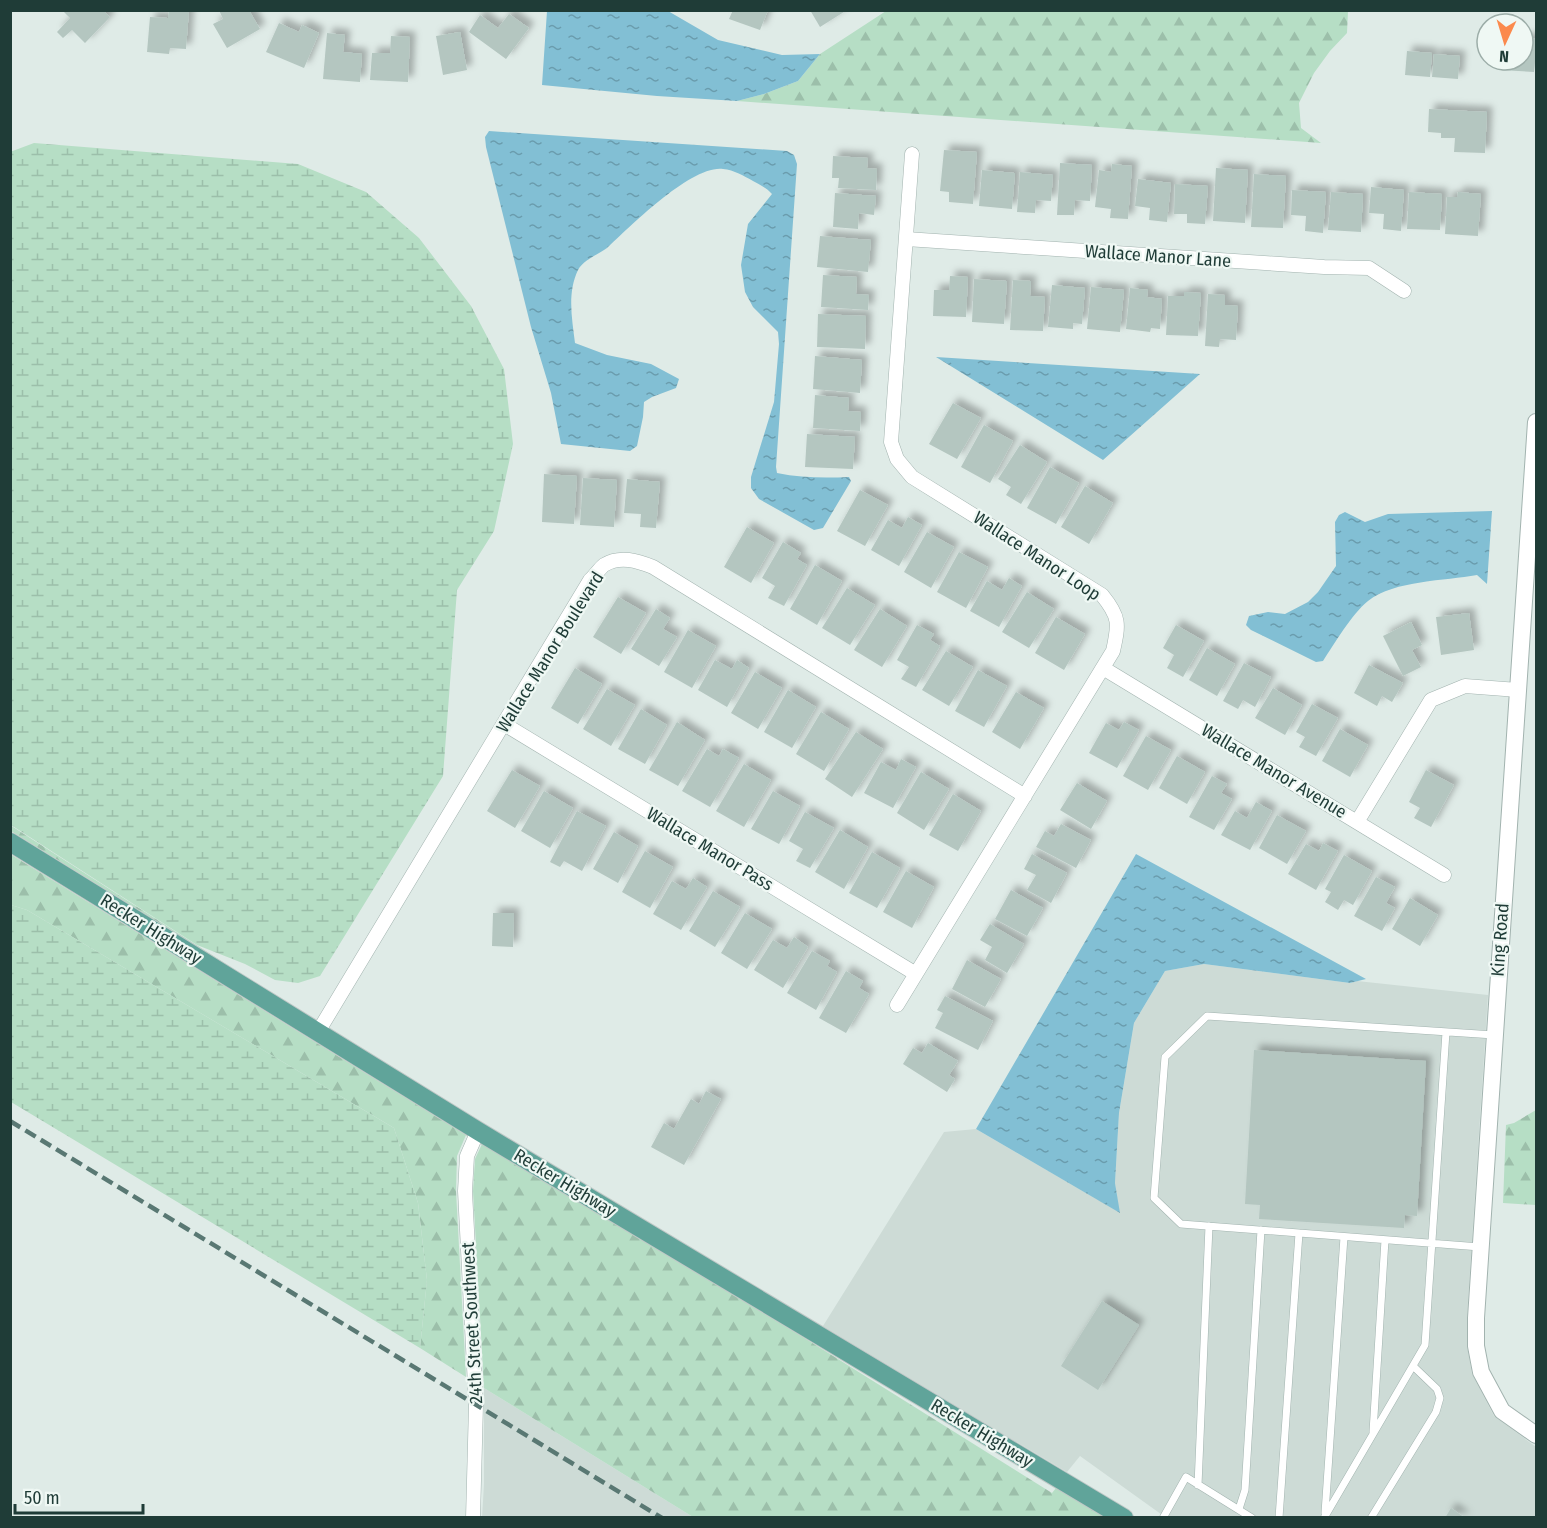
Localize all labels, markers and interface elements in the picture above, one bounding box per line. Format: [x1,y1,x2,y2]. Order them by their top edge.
north arrow [1475,12,1535,72]
text: N [1499,47,1509,66]
street label: Wallace Manor Lane [1084,240,1232,272]
street label: Wallace Manor Loop [969,507,1105,605]
street label: Wallace Manor Boulevard [491,567,609,737]
street label: Wallace Manor Avenue [1197,719,1351,823]
street label: Wallace Manor Pass [643,803,778,896]
street label: Recker Highway [96,889,206,969]
street label: King Road [1486,903,1514,977]
street label: Recker Highway [510,1144,620,1222]
street label: 24th Street Southwest [457,1242,487,1404]
street label: Recker Highway [927,1394,1037,1472]
scale bar [15,1477,142,1515]
text: 50 m [24,1487,60,1509]

